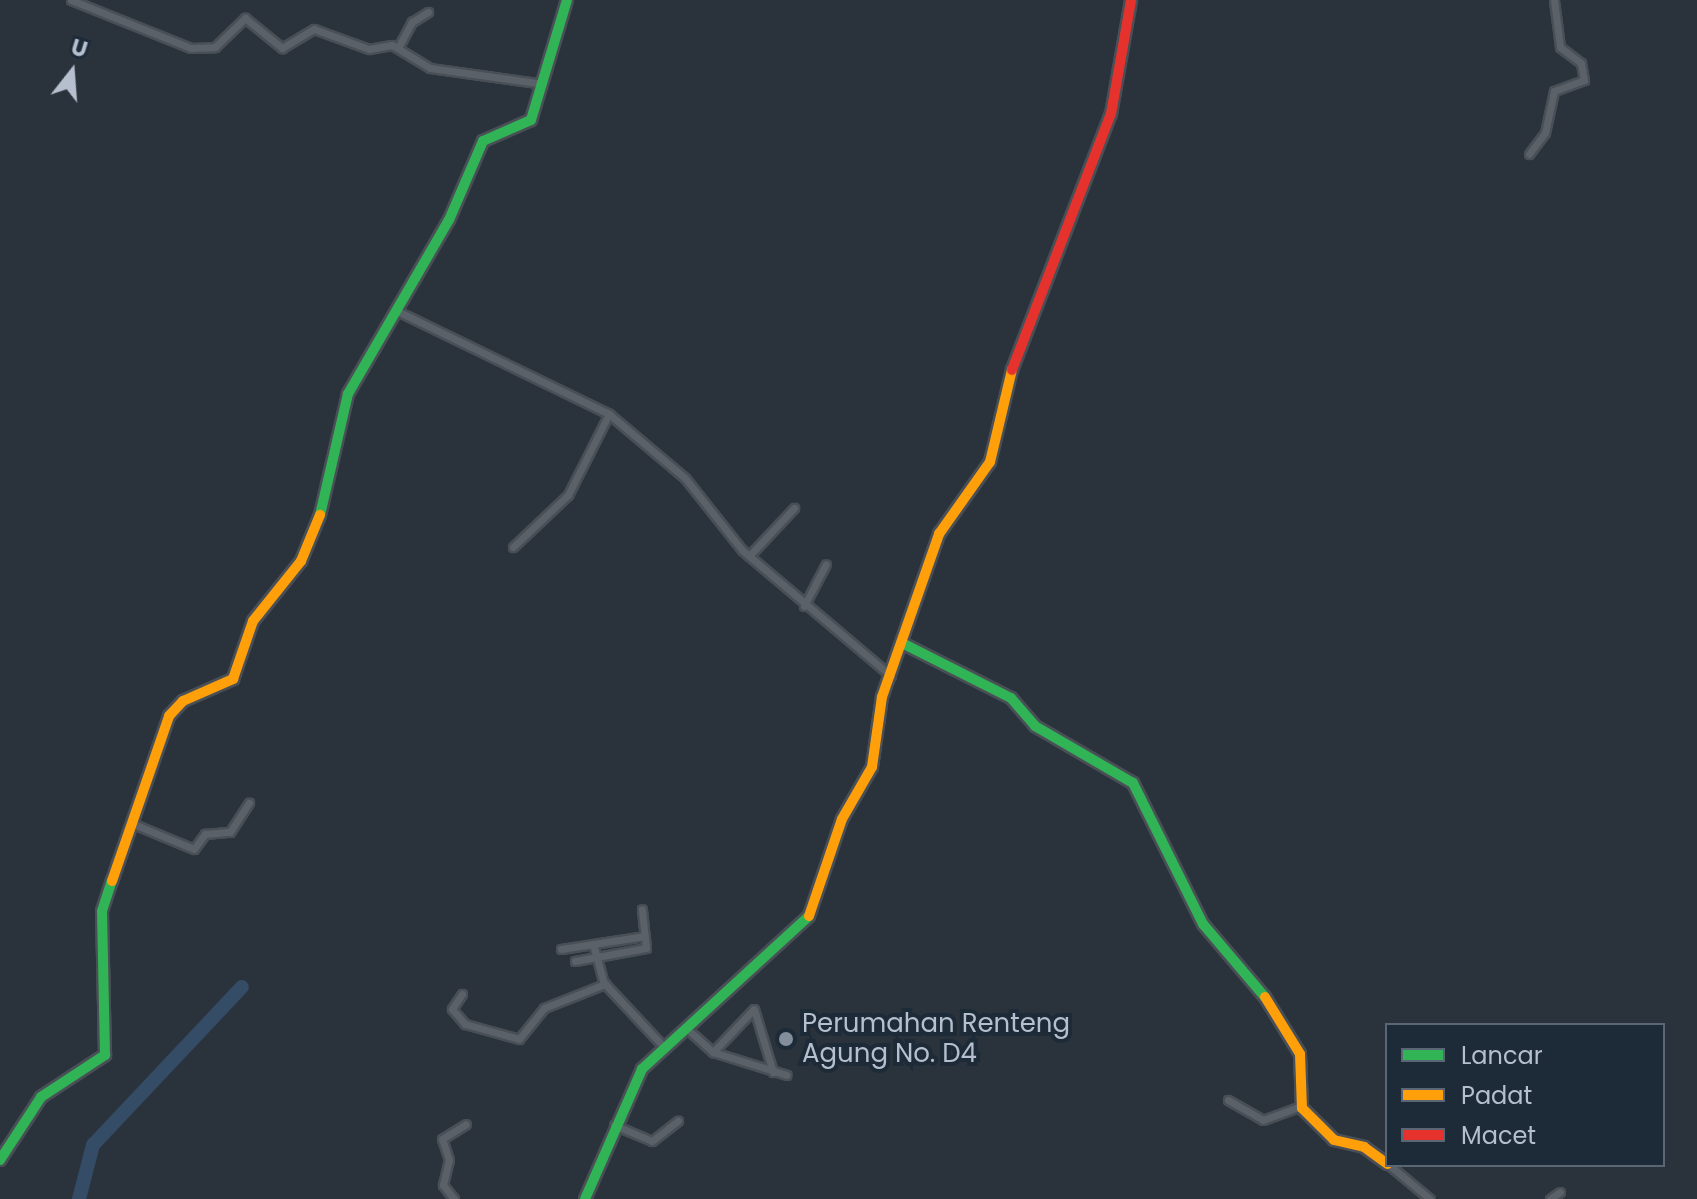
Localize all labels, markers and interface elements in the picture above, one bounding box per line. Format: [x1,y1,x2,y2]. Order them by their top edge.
text: U [67,31,91,66]
north arrow [32,32,112,112]
place label: Perumahan Renteng Agung No. D4 [802,1008,1070,1070]
legend [1385,1023,1665,1167]
marker: Perumahan Renteng Agung No. D4 [777,1030,795,1048]
text: Lancar [1461,1039,1543,1072]
text: Padat [1461,1079,1532,1112]
text: Macet [1461,1119,1536,1152]

